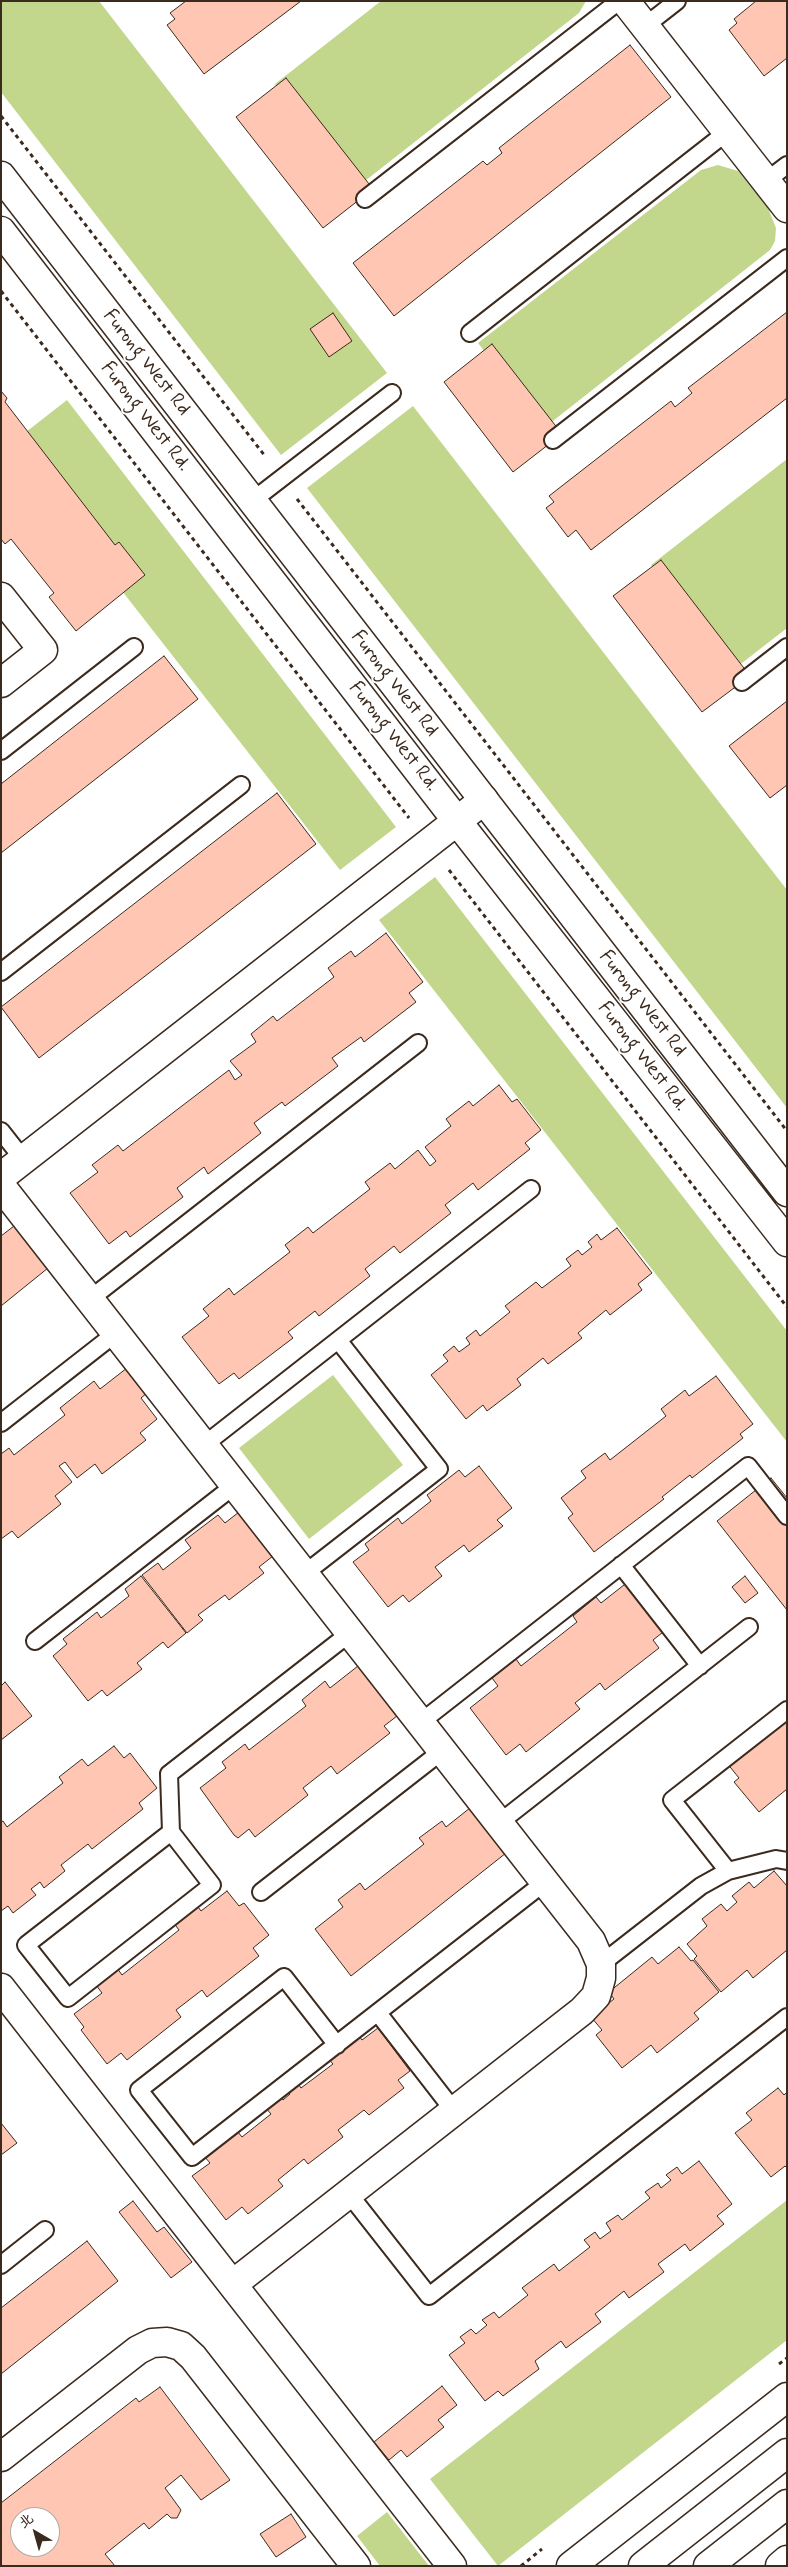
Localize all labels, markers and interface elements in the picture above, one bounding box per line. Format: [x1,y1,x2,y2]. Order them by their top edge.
street label: Furong West Rd [97,305,195,421]
street label: Furong West Rd. [95,357,195,477]
street label: Furong West Rd [345,626,443,742]
street label: Furong West Rd. [343,677,443,797]
street label: Furong West Rd [593,946,691,1062]
street label: Furong West Rd. [592,997,692,1117]
north arrow [10,2507,60,2557]
text: 北 [15,2510,37,2532]

